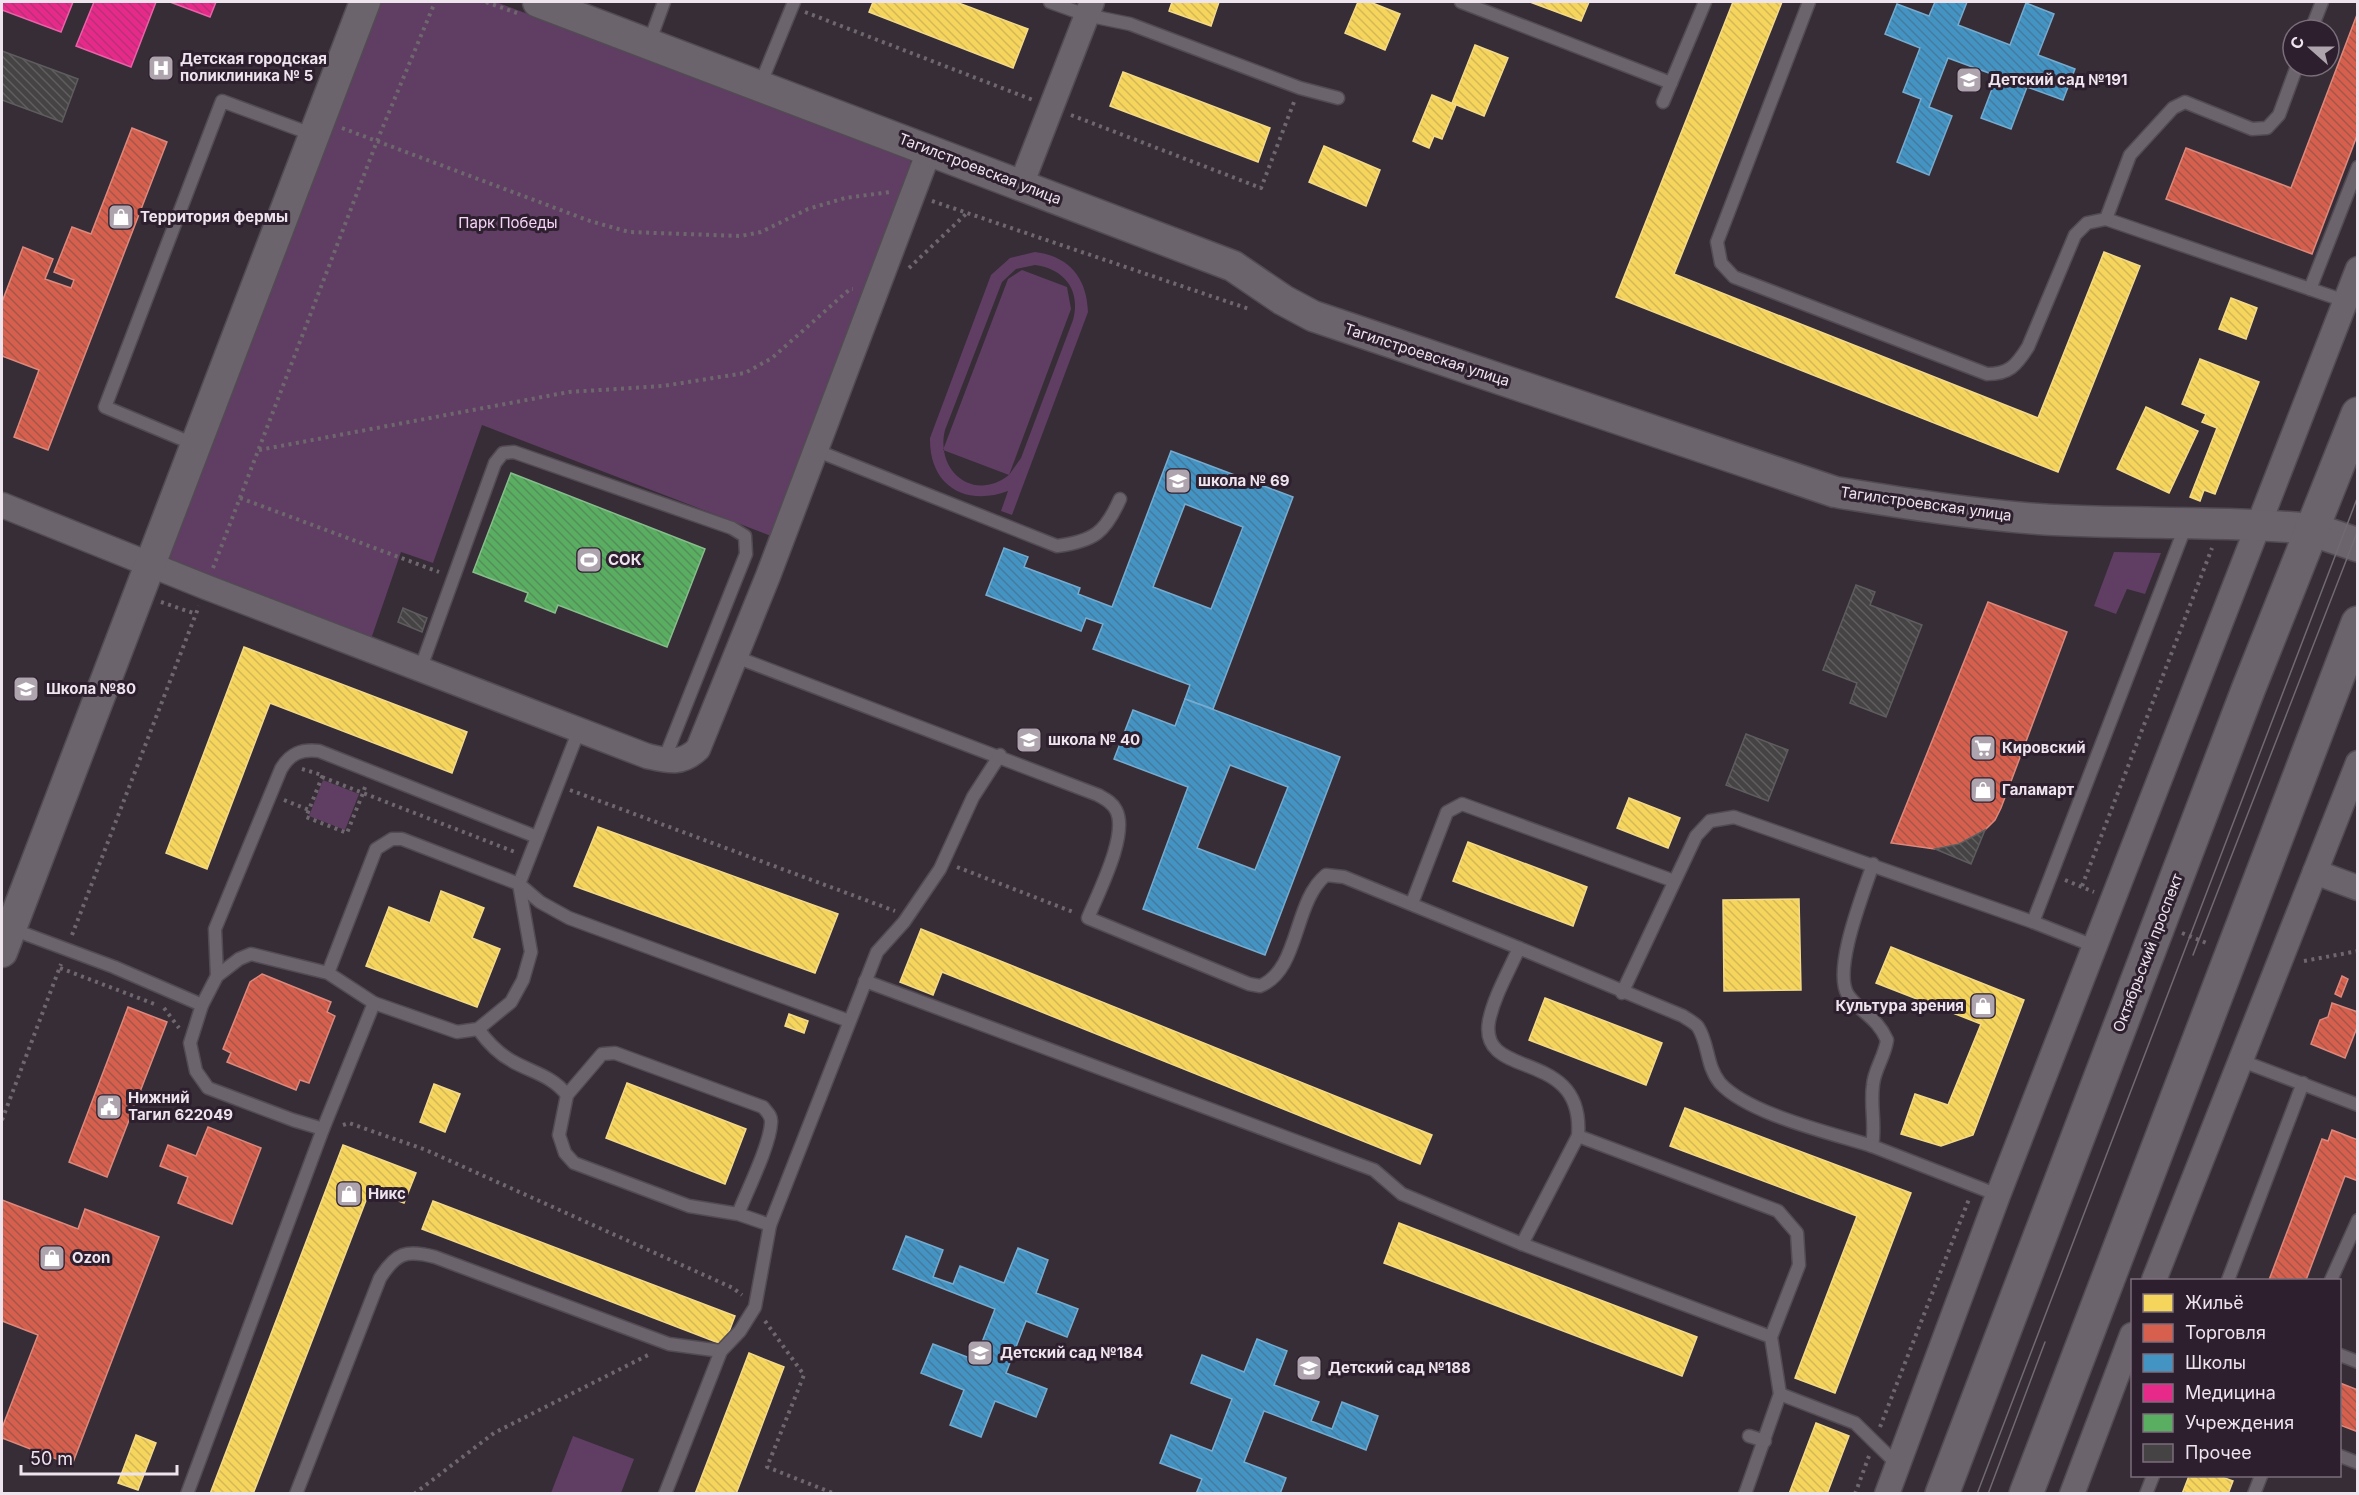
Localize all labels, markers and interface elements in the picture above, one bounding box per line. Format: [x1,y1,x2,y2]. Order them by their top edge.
north arrow [2281,18,2341,78]
text: С [2286,33,2309,52]
place label: Детская городская поликлиника № 5 [180,49,327,85]
hospital icon: Детская городская поликлиника № 5 [146,53,176,83]
school or university icon: Детский сад №191 [1954,65,1984,95]
place label: Детский сад №191 [1988,70,2128,89]
street label: Тагилстроевская улица [896,129,1064,208]
shop icon: Территория фермы [106,202,136,232]
place label: Территория фермы [140,207,288,226]
park label: Парк Победы [458,213,558,232]
street label: Тагилстроевская улица [1342,319,1512,390]
school or university icon: школа № 69 [1163,466,1193,496]
place label: школа № 69 [1198,471,1290,490]
street label: Тагилстроевская улица [1839,482,2013,525]
sports icon: СОК [574,545,604,575]
place label: СОК [608,550,642,569]
school or university icon: Школа №80 [11,674,41,704]
place label: Школа №80 [46,679,136,698]
school or university icon: школа № 40 [1014,725,1044,755]
place label: школа № 40 [1048,730,1140,749]
supermarket icon: Кировский [1968,733,1998,763]
place label: Кировский [2002,738,2086,757]
shop icon: Галамарт [1968,775,1998,805]
place label: Галамарт [2002,780,2074,799]
street label: Октябрьский проспект [2109,871,2187,1035]
shop icon: Культура зрения [1968,991,1998,1021]
place label: Культура зрения [1836,996,1964,1015]
place label: Нижний Тагил 622049 [128,1088,233,1124]
public building icon: Нижний Тагил 622049 [94,1092,124,1122]
shop icon: Никс [334,1179,364,1209]
place label: Никс [368,1184,406,1203]
shop icon: Ozon [37,1243,67,1273]
place label: Ozon [72,1248,110,1267]
legend [2131,1279,2341,1477]
text: Жильё [2185,1292,2244,1313]
text: Торговля [2185,1322,2266,1343]
school or university icon: Детский сад №184 [965,1338,995,1368]
place label: Детский сад №184 [1000,1343,1143,1362]
text: Школы [2185,1352,2246,1373]
school or university icon: Детский сад №188 [1294,1353,1324,1383]
place label: Детский сад №188 [1328,1358,1471,1377]
text: Медицина [2185,1382,2276,1403]
text: Учреждения [2185,1412,2294,1433]
scale bar [21,1438,177,1476]
text: Прочее [2185,1442,2252,1463]
text: 50 m [30,1448,73,1469]

